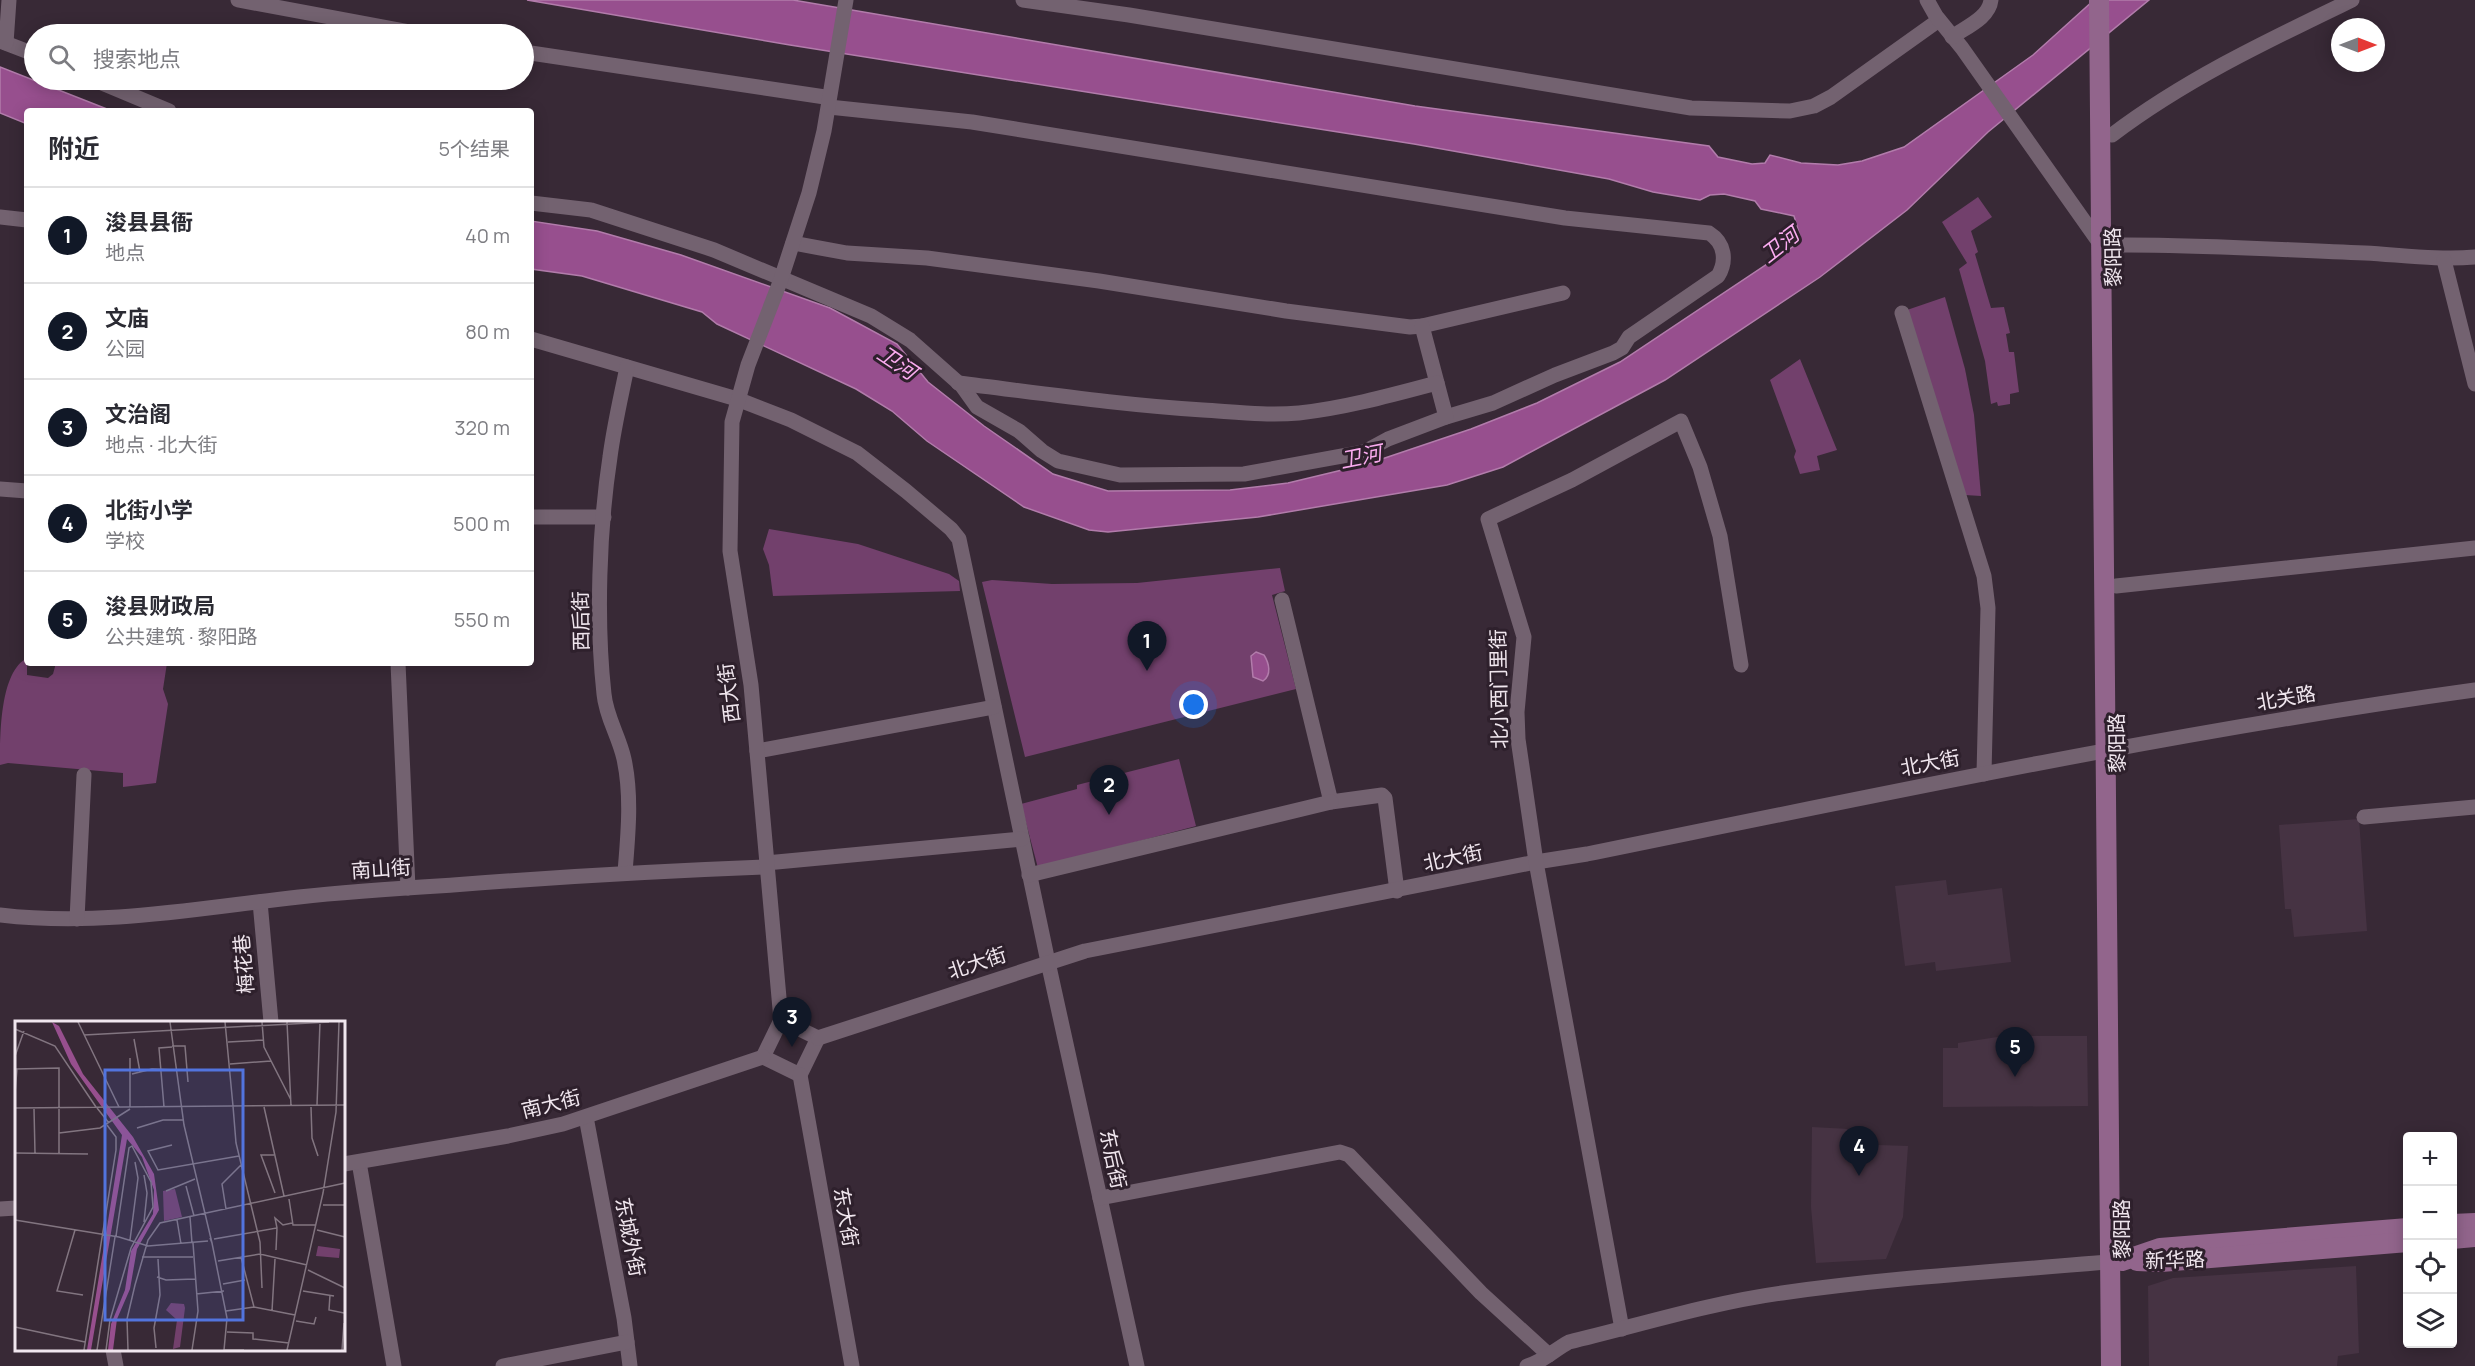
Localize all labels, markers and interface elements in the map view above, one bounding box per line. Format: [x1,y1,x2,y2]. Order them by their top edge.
north arrow [2331,18,2385,72]
search box [24,24,534,90]
icon: search [45,41,78,74]
text: 搜索地点 [93,44,181,74]
text: 附近 [48,130,100,166]
text: 5个结果 [438,135,510,162]
text: 浚县县衙 [105,207,193,237]
water label: 卫河 [1754,218,1808,268]
text: 1 [63,222,72,249]
text: 40 m [465,222,510,249]
street label: 黎阳路 [2098,227,2127,287]
text: 地点 [105,239,145,266]
text: 文庙 [105,303,149,333]
text: 2 [62,318,73,345]
text: 80 m [465,318,510,345]
text: 公园 [105,335,145,362]
water label: 卫河 [872,339,926,388]
text: 文治阁 [105,399,171,429]
text: 3 [62,414,73,441]
text: 320 m [454,414,510,441]
text: 地点 · 北大街 [105,431,218,458]
water label: 卫河 [1338,438,1388,474]
text: 北街小学 [105,495,193,525]
text: 4 [61,510,74,537]
text: 500 m [453,510,510,537]
text: 学校 [105,527,145,554]
text: 浚县财政局 [105,591,215,621]
street label: 西后街 [566,591,595,651]
text: 5 [62,606,73,633]
text: 550 m [454,606,510,633]
pin: 1 [1128,622,1166,671]
text: 公共建筑 · 黎阳路 [105,623,258,650]
street label: 北小西门里街 [1484,629,1513,749]
street label: 西大街 [711,662,746,724]
street label: 北关路 [2254,679,2318,716]
your location [1179,690,1208,719]
street label: 黎阳路 [2102,713,2131,773]
street label: 北大街 [1898,744,1962,781]
pin: 2 [1090,766,1128,815]
street label: 北大街 [1421,838,1485,877]
street label: 南山街 [350,853,412,884]
street label: 梅花巷 [227,933,260,995]
street label: 北大街 [944,940,1010,985]
pin: 3 [772,998,812,1047]
inset map [15,1021,345,1351]
pin: 5 [1996,1028,2034,1077]
street label: 南大街 [519,1083,583,1124]
pin: 4 [1840,1126,1878,1176]
street label: 东后街 [1094,1127,1133,1191]
map controls [2403,1132,2457,1348]
button: + [2403,1132,2457,1186]
street label: 东大街 [828,1185,865,1249]
button: − [2403,1186,2457,1240]
street label: 东城外街 [610,1195,651,1279]
street label: 黎阳路 [2108,1199,2135,1259]
button: locate [2403,1240,2457,1294]
street label: 新华路 [2145,1245,2205,1274]
button: layers [2403,1294,2457,1348]

